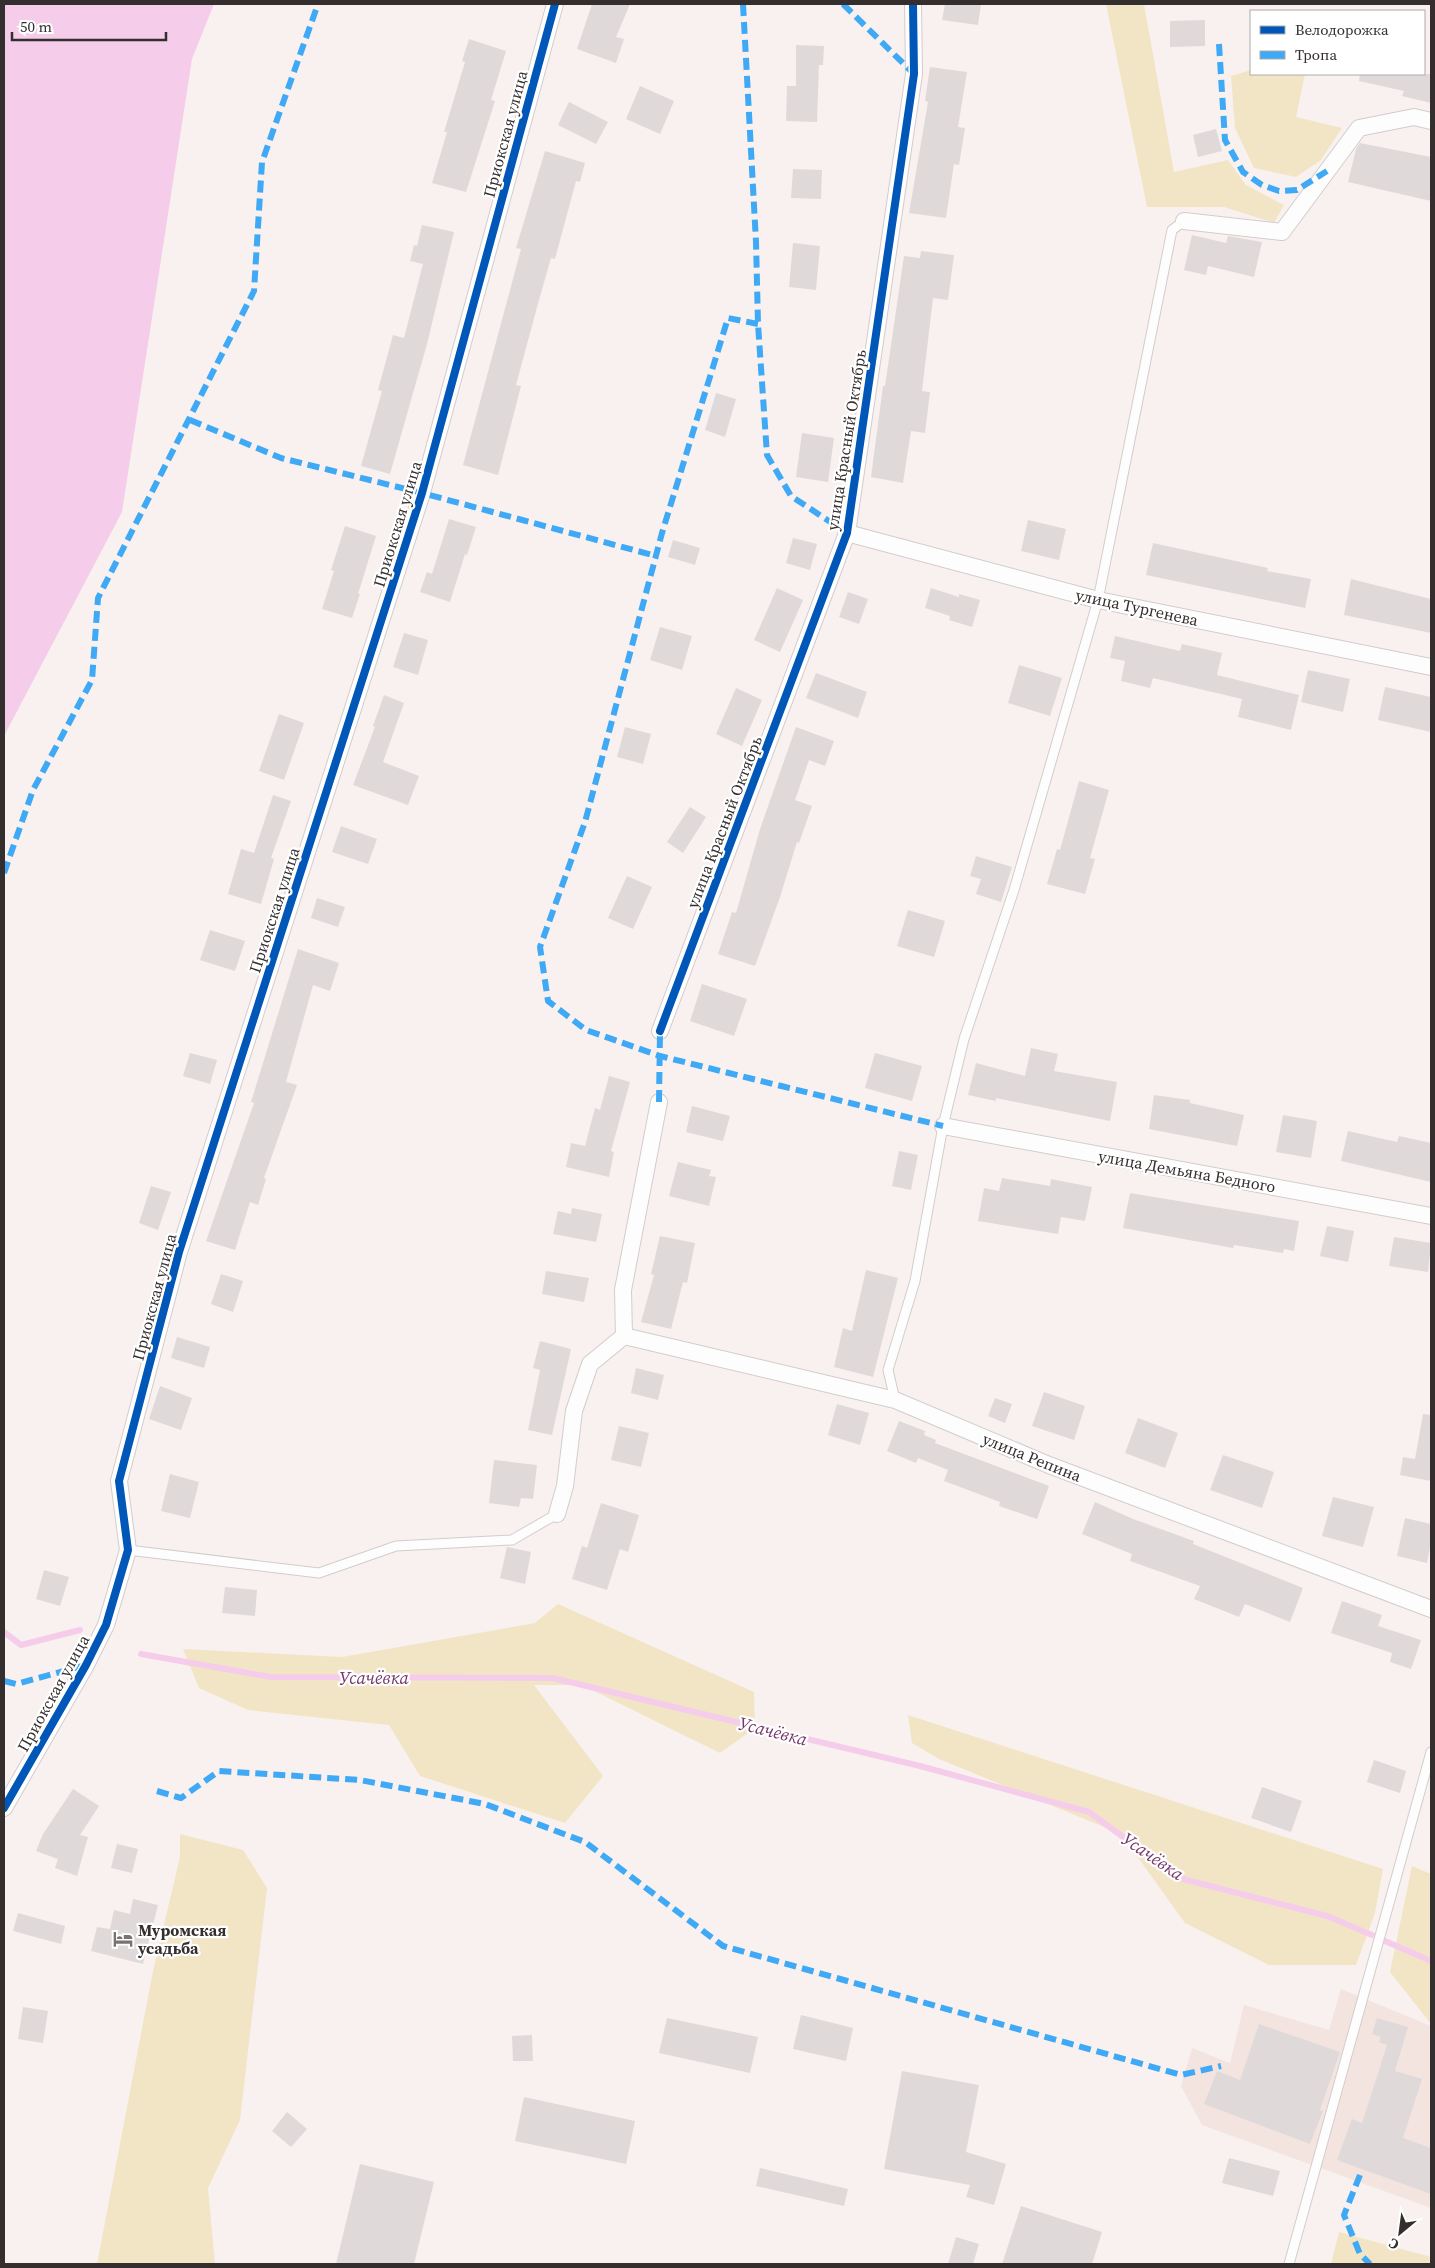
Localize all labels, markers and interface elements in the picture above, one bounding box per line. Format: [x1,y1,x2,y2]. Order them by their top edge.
scale bar [12,10,166,42]
legend [1250,10,1425,75]
text: 50 m [20,16,52,37]
text: Велодорожка [1295,19,1389,40]
text: Тропа [1295,44,1337,65]
street label: Приокская улица [477,67,533,200]
street label: улица Красный Октябрь [821,348,871,532]
street label: Приокская улица [367,458,427,590]
street label: улица Тургенева [1074,583,1201,631]
street label: улица Красный Октябрь [681,733,767,911]
street label: Приокская улица [243,844,305,975]
street label: улица Демьяна Бедного [1097,1145,1278,1197]
street label: Приокская улица [126,1230,182,1363]
street label: улица Репина [979,1427,1085,1487]
street label: Приокская улица [12,1630,95,1755]
water label: Усачёвка [339,1665,410,1690]
water label: Усачёвка [736,1710,811,1752]
water label: Усачёвка [1117,1826,1189,1886]
place label: Муромская усадьба [137,1919,226,1959]
hotel icon: Муромская усадьба [112,1928,134,1950]
north arrow [1375,2208,1425,2258]
text: С [1385,2233,1402,2255]

